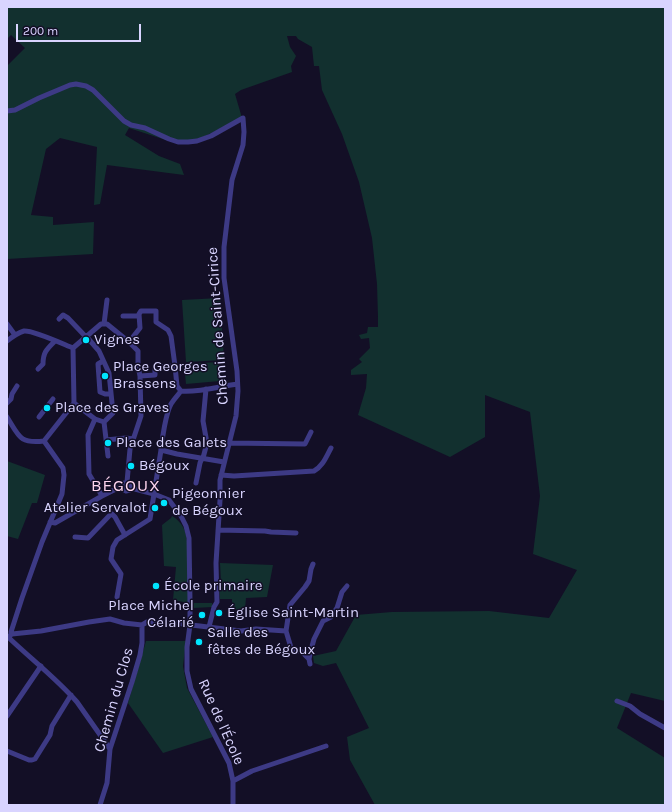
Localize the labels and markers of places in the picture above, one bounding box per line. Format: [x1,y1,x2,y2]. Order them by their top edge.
place label: Vignes [94,331,140,349]
marker: Vignes [81,335,91,345]
place label: Place Georges Brassens [113,358,208,393]
marker: Place Georges Brassens [100,371,110,381]
place label: Place des Graves [55,399,169,417]
marker: Place des Graves [42,403,52,413]
place label: Place des Galets [116,434,227,452]
marker: Place des Galets [103,438,113,448]
place label: Bégoux [139,457,189,475]
marker: Bégoux [126,461,136,471]
place label: Pigeonnier de Bégoux [172,485,245,520]
marker: Pigeonnier de Bégoux [159,498,169,508]
place label: Atelier Servalot [44,499,147,517]
marker: Atelier Servalot [150,503,160,513]
place label: École primaire [164,577,262,595]
marker: École primaire [151,581,161,591]
place label: Place Michel Célarié [108,597,194,632]
place label: Église Saint-Martin [227,604,359,622]
marker: Église Saint-Martin [214,608,224,618]
marker: Place Michel Célarié [197,610,207,620]
place label: Salle des fêtes de Bégoux [207,624,315,659]
marker: Salle des fêtes de Bégoux [194,637,204,647]

